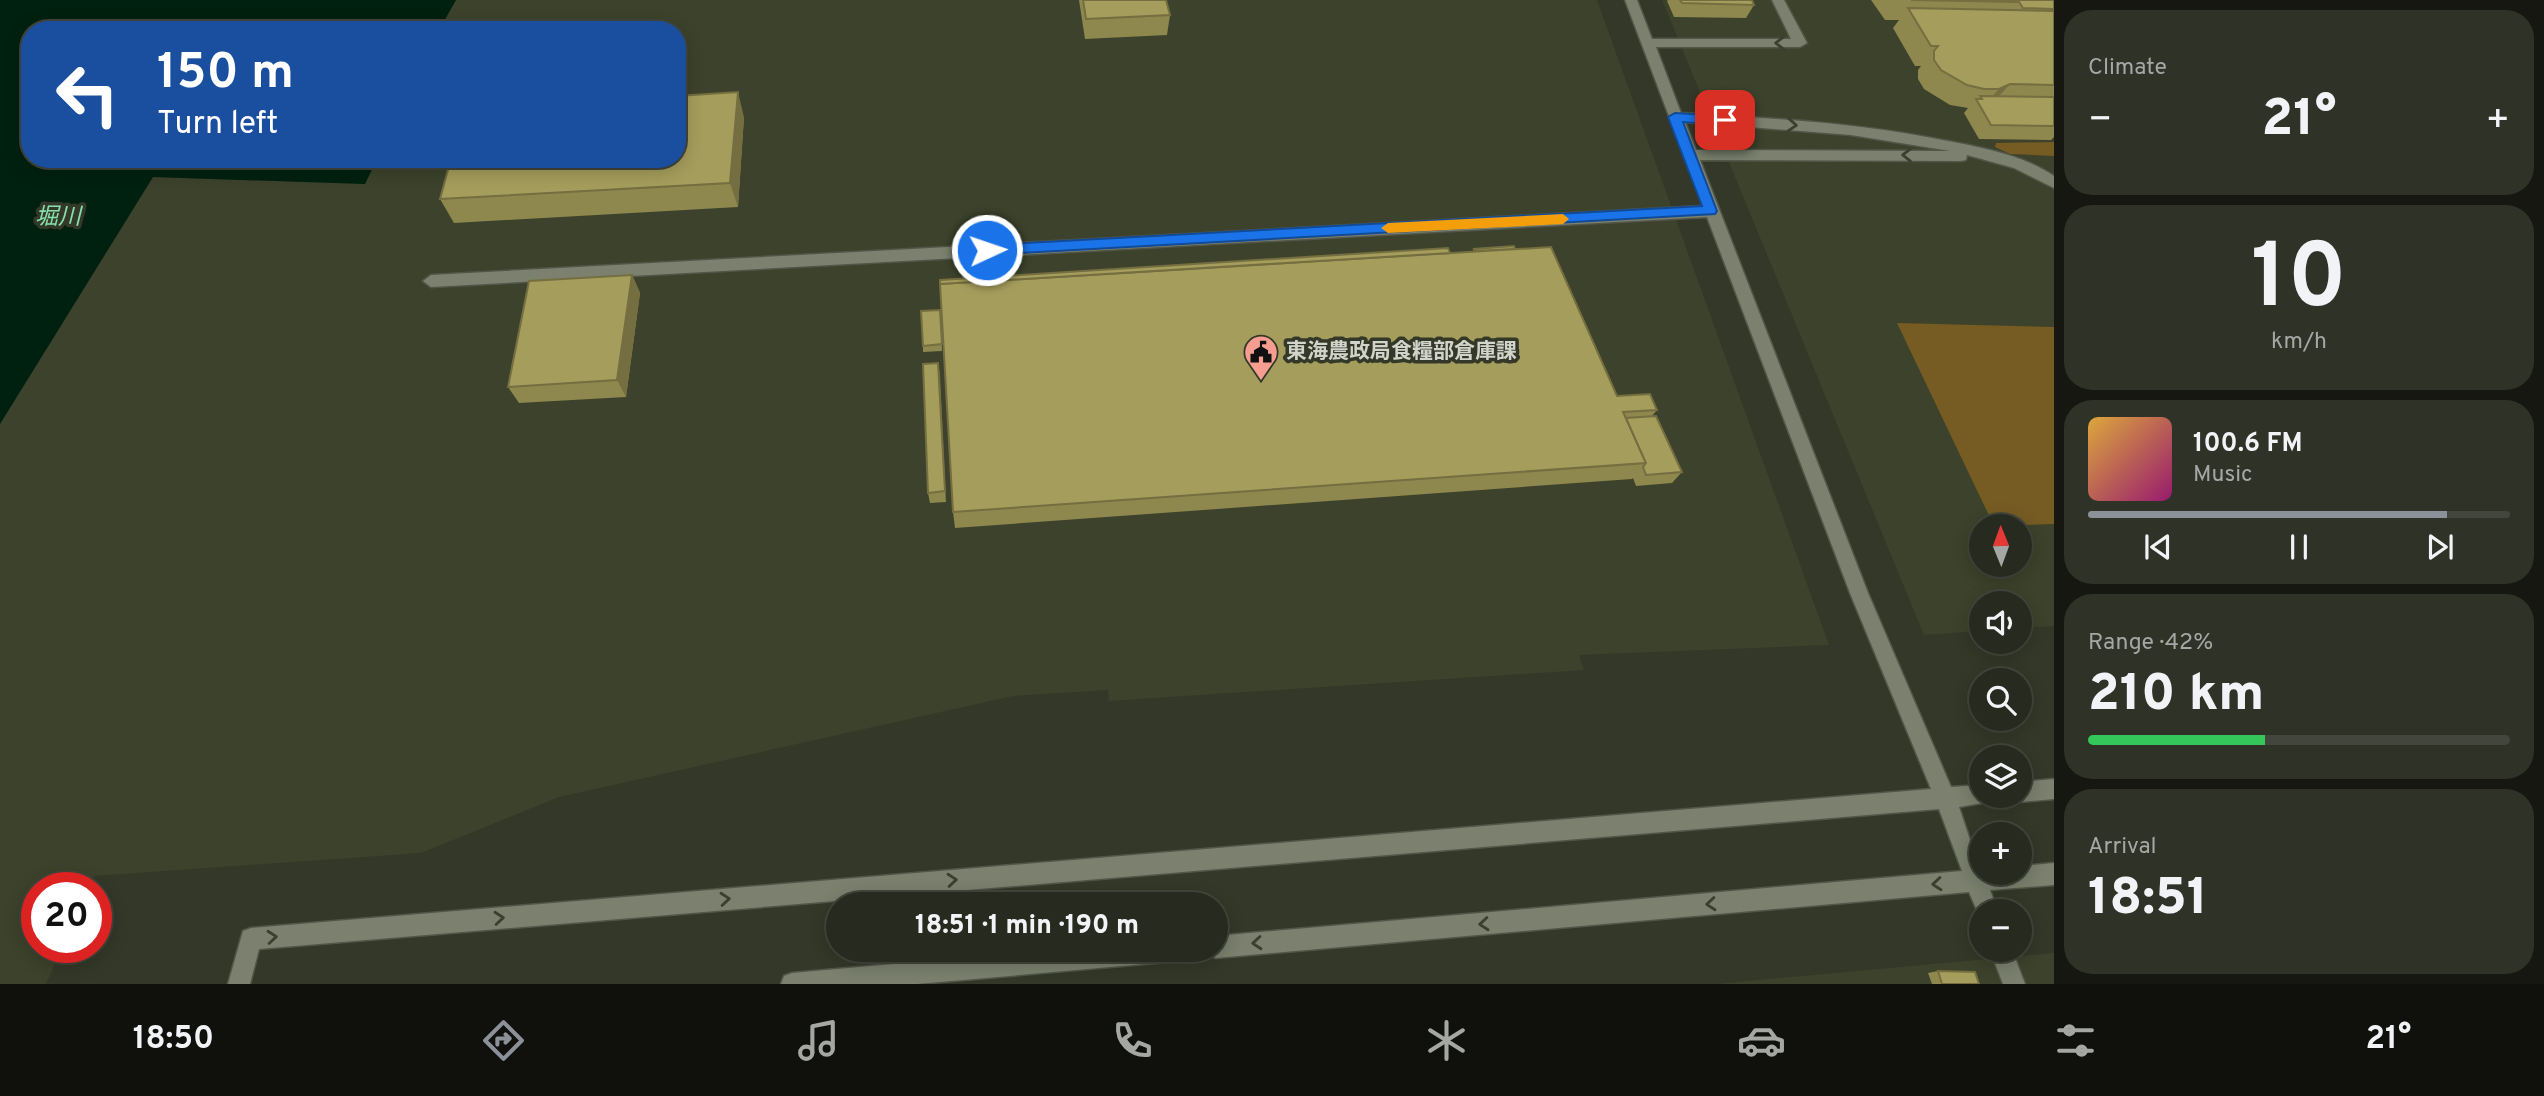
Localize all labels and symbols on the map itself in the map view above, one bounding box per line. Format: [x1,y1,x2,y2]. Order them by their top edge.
one-way arrow [1775,35,1785,51]
pin [1695,90,1755,150]
one-way arrow [1787,117,1798,132]
one-way arrow [1901,147,1911,163]
water label: 堀川 [35,204,84,233]
position arrow [950,213,1024,287]
public building icon: 東海農政局食糧部倉庫課 [1242,333,1280,382]
place label: 東海農政局食糧部倉庫課 [1286,339,1517,366]
north arrow [1969,514,2032,578]
speed limit sign: 20 [21,872,112,963]
one-way arrow [947,873,958,888]
one-way arrow [1931,876,1942,891]
one-way arrow [720,892,731,907]
one-way arrow [1705,896,1716,911]
one-way arrow [493,911,504,926]
one-way arrow [1478,916,1489,931]
one-way arrow [267,930,278,945]
one-way arrow [1251,935,1262,950]

